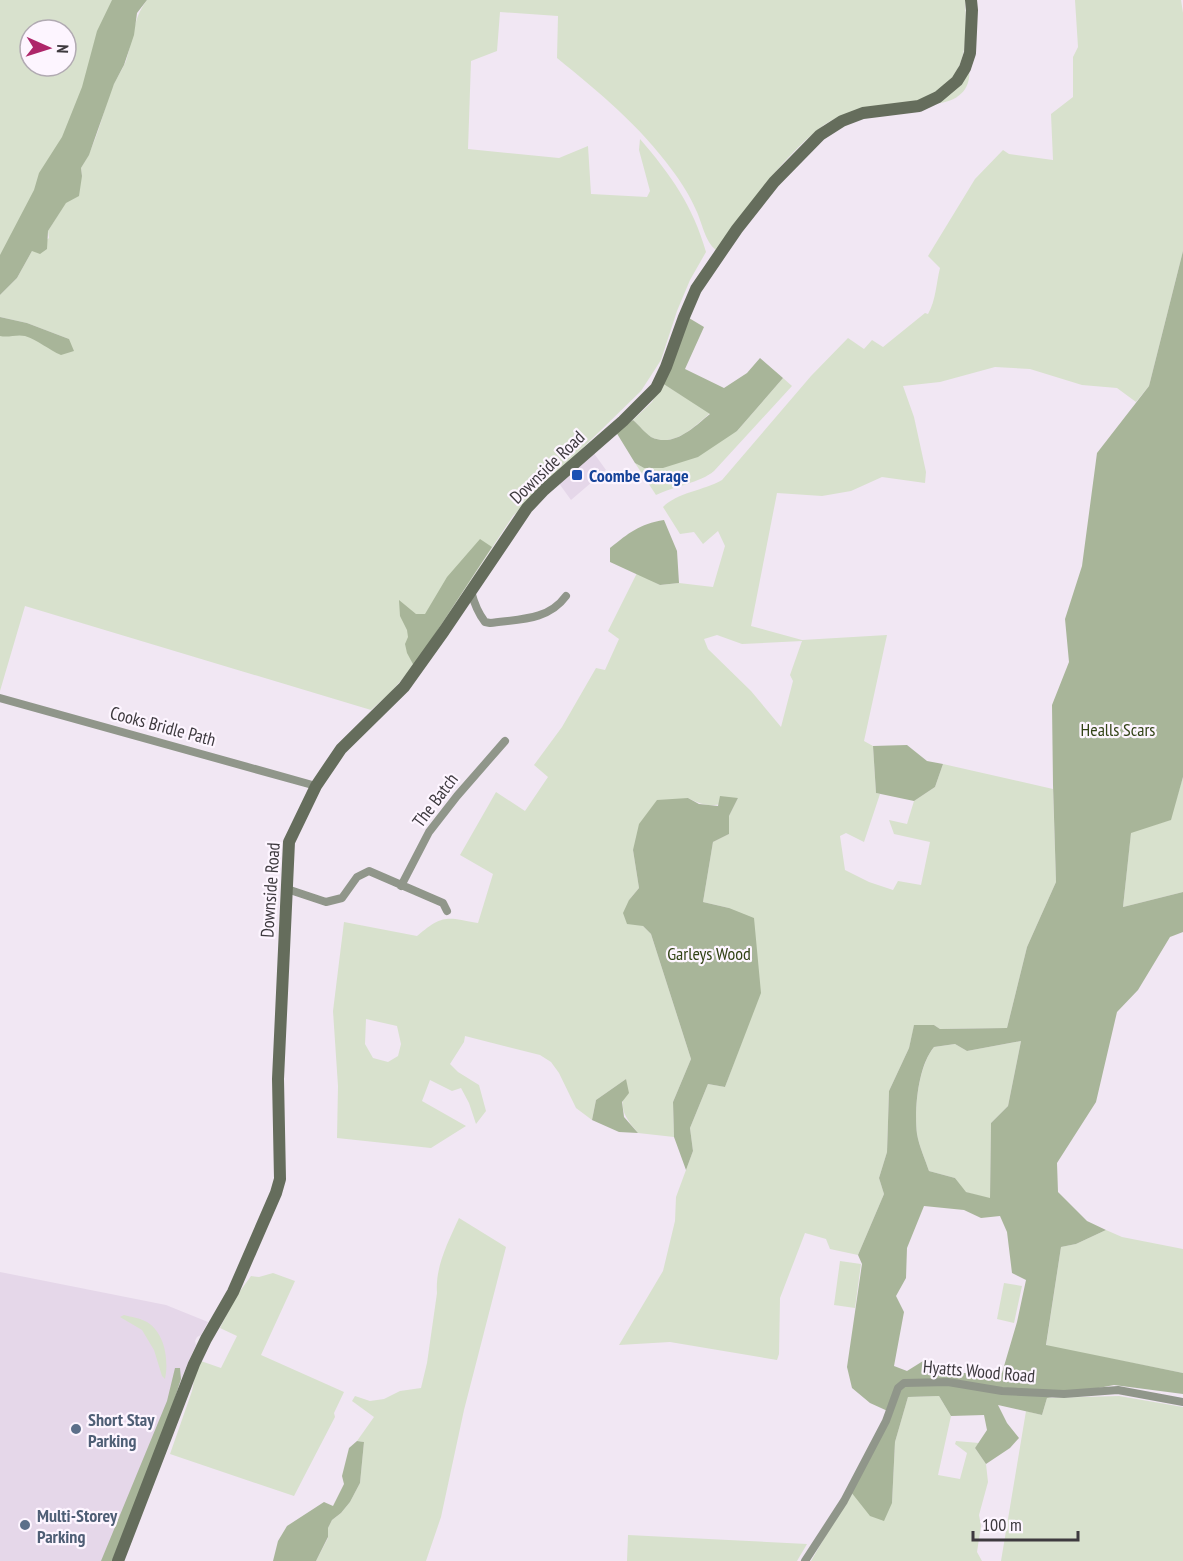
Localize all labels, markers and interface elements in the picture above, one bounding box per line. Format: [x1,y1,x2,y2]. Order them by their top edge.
north arrow [18,18,78,78]
text: N [53,44,73,54]
street label: Downside Road [505,426,589,508]
place label: Coombe Garage [589,464,689,487]
marker: Coombe Garage [570,468,584,482]
street label: Cooks Bridle Path [108,701,218,751]
park label: Healls Scars [1081,718,1155,741]
street label: The Batch [407,768,463,832]
street label: Downside Road [255,842,285,938]
park label: Garleys Wood [667,942,751,965]
street label: Hyatts Wood Road [922,1355,1036,1387]
place label: Short Stay Parking [88,1408,155,1452]
marker: Short Stay Parking [69,1422,83,1436]
place label: Multi-Storey Parking [37,1504,118,1548]
scale bar [973,1504,1078,1542]
text: 100 m [982,1513,1022,1536]
marker: Multi-Storey Parking [18,1518,32,1532]

